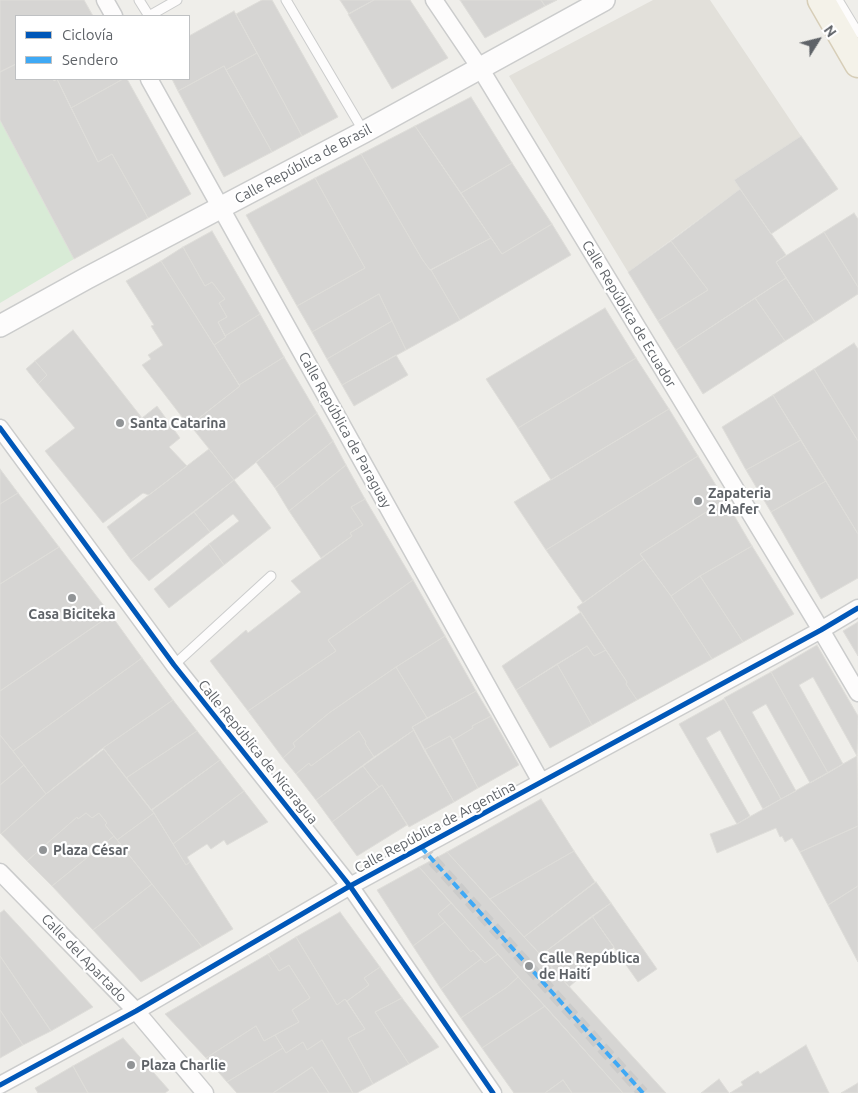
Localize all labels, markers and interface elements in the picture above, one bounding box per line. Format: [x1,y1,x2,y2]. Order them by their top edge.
legend [15,15,190,80]
north arrow [793,15,843,65]
text: N [821,22,840,40]
text: Ciclovía [62,26,113,43]
text: Sendero [62,51,118,68]
street label: Calle República de Brasil [232,121,374,207]
street label: Calle República de Ecuador [578,237,680,391]
street label: Calle República de Paraguay [295,349,395,511]
place label: Santa Catarina [130,415,226,431]
marker: Santa Catarina [114,417,126,429]
place label: Zapateria 2 Mafer [708,485,771,518]
marker: Zapateria 2 Mafer [692,495,704,507]
marker: Casa Biciteka [66,592,78,604]
place label: Casa Biciteka [28,606,116,622]
street label: Calle República de Nicaragua [195,676,321,828]
street label: Calle República de Argentina [352,777,518,877]
place label: Plaza César [53,842,128,858]
marker: Plaza César [37,844,49,856]
street label: Calle del Apartado [38,911,130,1005]
place label: Calle República de Haití [539,950,640,982]
marker: Calle República de Haití [523,960,535,972]
place label: Plaza Charlie [141,1057,226,1073]
marker: Plaza Charlie [125,1059,137,1071]

